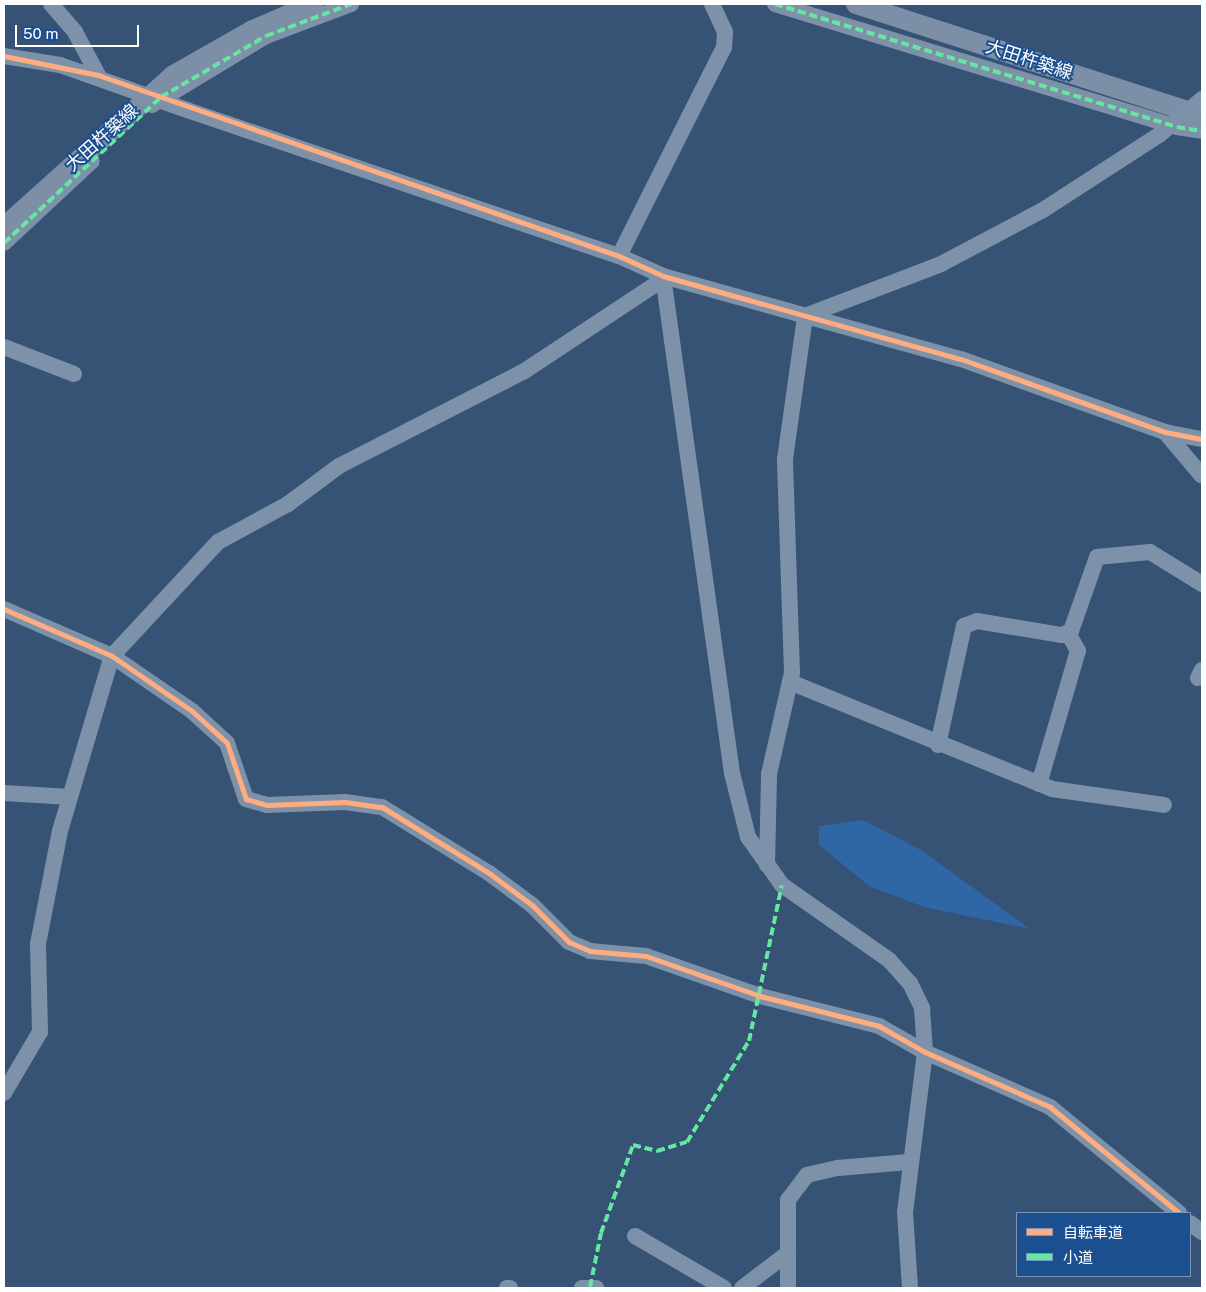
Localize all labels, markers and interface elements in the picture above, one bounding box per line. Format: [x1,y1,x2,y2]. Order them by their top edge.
scale bar [18,15,141,47]
text: 50 m [23,25,58,42]
street label: 大田杵築線 [983,36,1075,84]
street label: 大田杵築線 [61,100,143,176]
legend [1016,1212,1191,1277]
text: 自転車道 [1063,1224,1123,1241]
text: 小道 [1063,1249,1093,1266]

